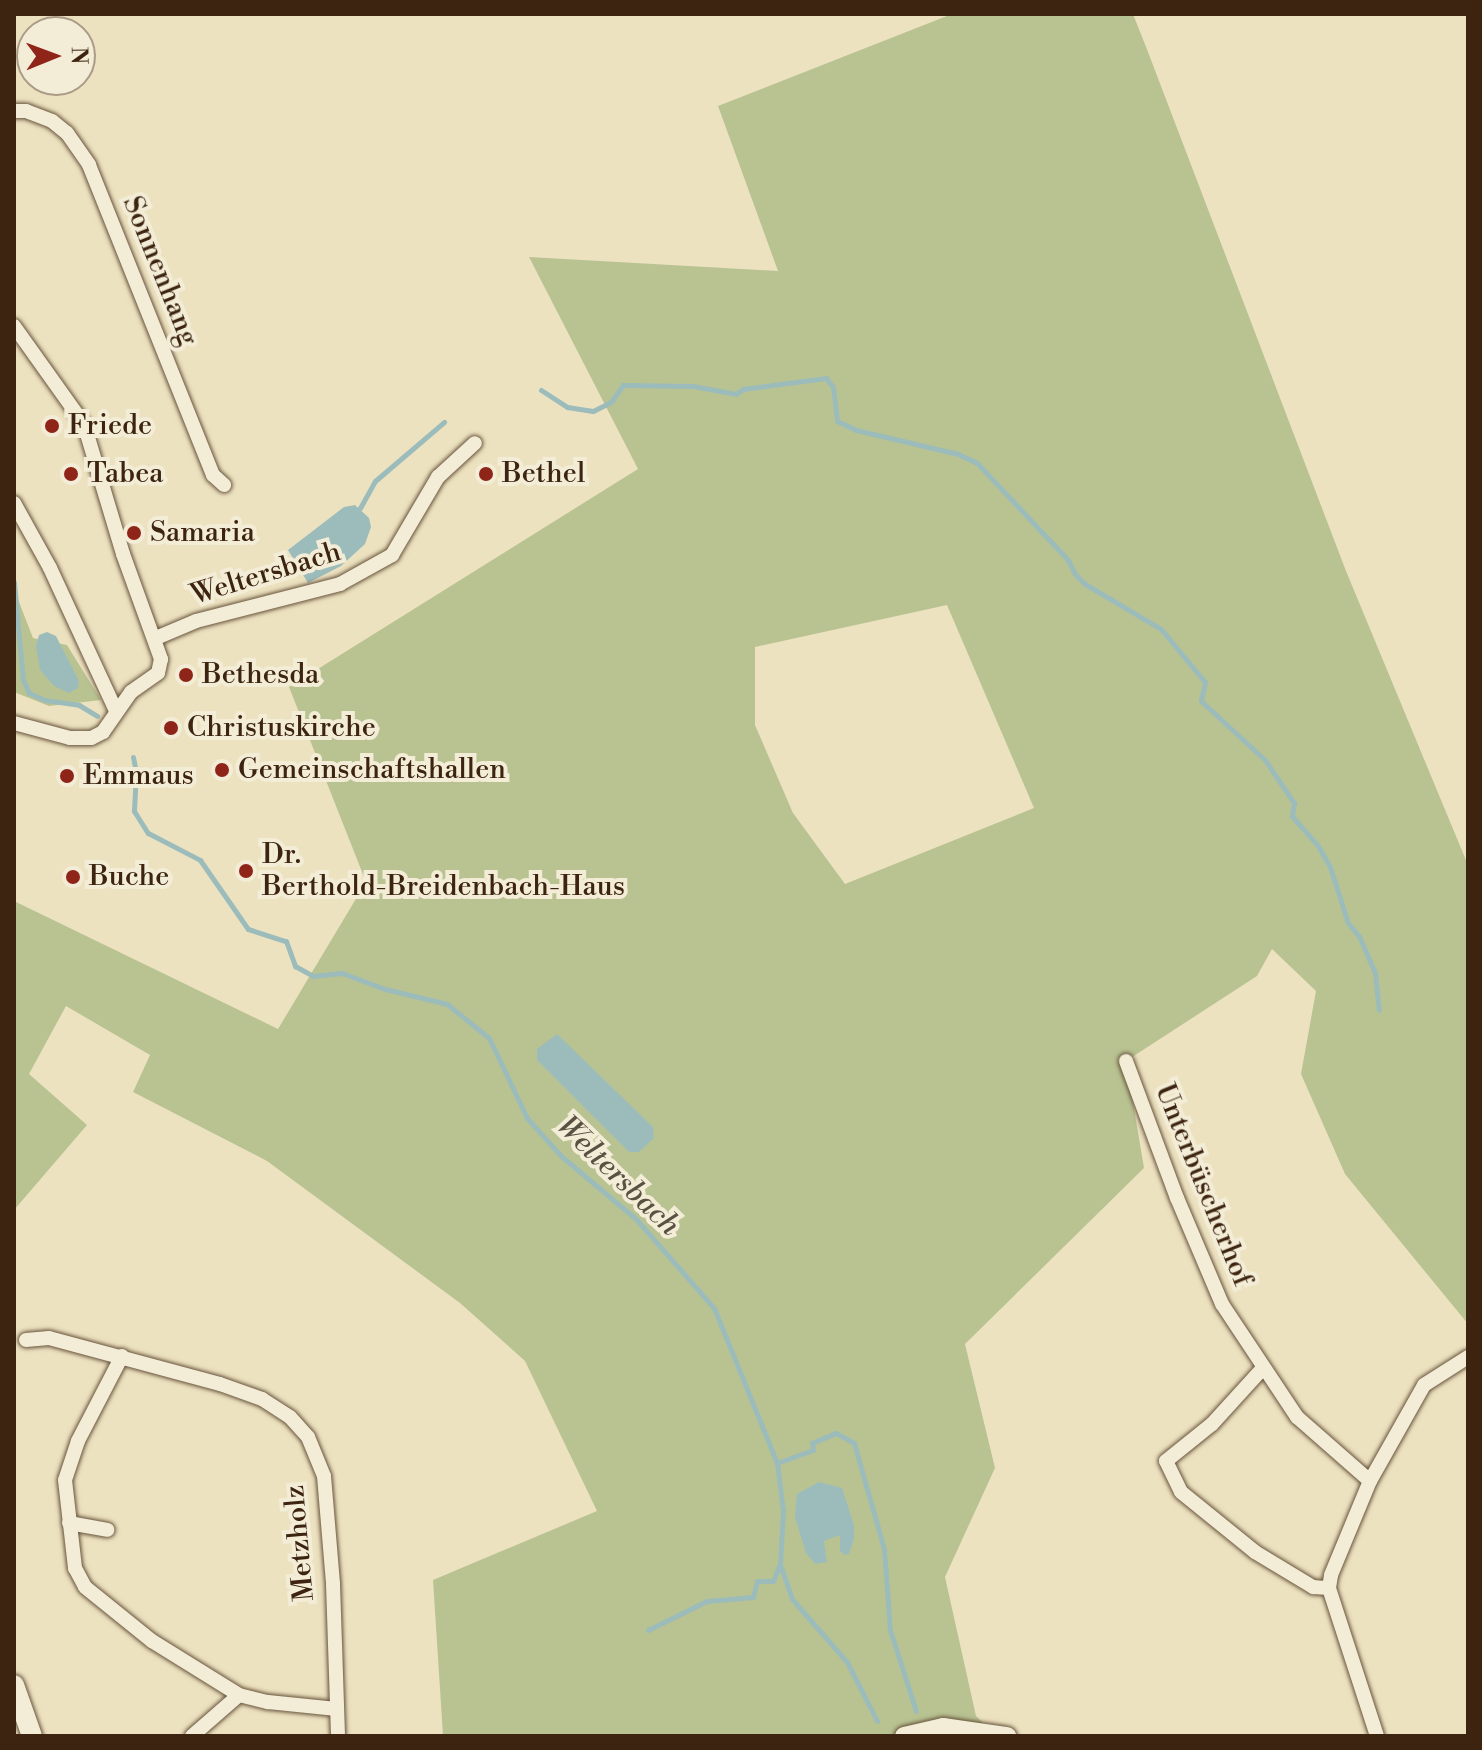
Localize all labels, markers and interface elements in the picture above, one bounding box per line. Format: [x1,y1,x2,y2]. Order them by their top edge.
north arrow [16,16,96,96]
text: N [65,47,92,65]
street label: Sonnenhang [115,191,205,351]
place label: Friede [68,409,152,443]
marker: Friede [43,417,61,435]
place label: Tabea [87,457,163,491]
place label: Bethel [502,457,585,491]
marker: Tabea [62,465,80,483]
marker: Bethel [477,465,495,483]
place label: Samaria [150,516,255,550]
marker: Samaria [125,524,143,542]
street label: Weltersbach [187,535,345,613]
place label: Bethesda [202,658,319,692]
marker: Bethesda [177,666,195,684]
place label: Christuskirche [187,711,376,745]
marker: Christuskirche [162,719,180,737]
place label: Gemeinschaftshallen [238,753,506,787]
place label: Emmaus [83,759,194,793]
marker: Gemeinschaftshallen [213,761,231,779]
marker: Emmaus [58,767,76,785]
place label: Dr. Berthold-Breidenbach-Haus [262,838,625,904]
place label: Buche [89,860,169,894]
marker: Dr. Berthold-Breidenbach-Haus [237,862,255,880]
marker: Buche [64,868,82,886]
street label: Unterbüscherhof [1147,1079,1259,1291]
water label: Weltersbach [549,1109,687,1243]
street label: Metzholz [278,1484,322,1602]

